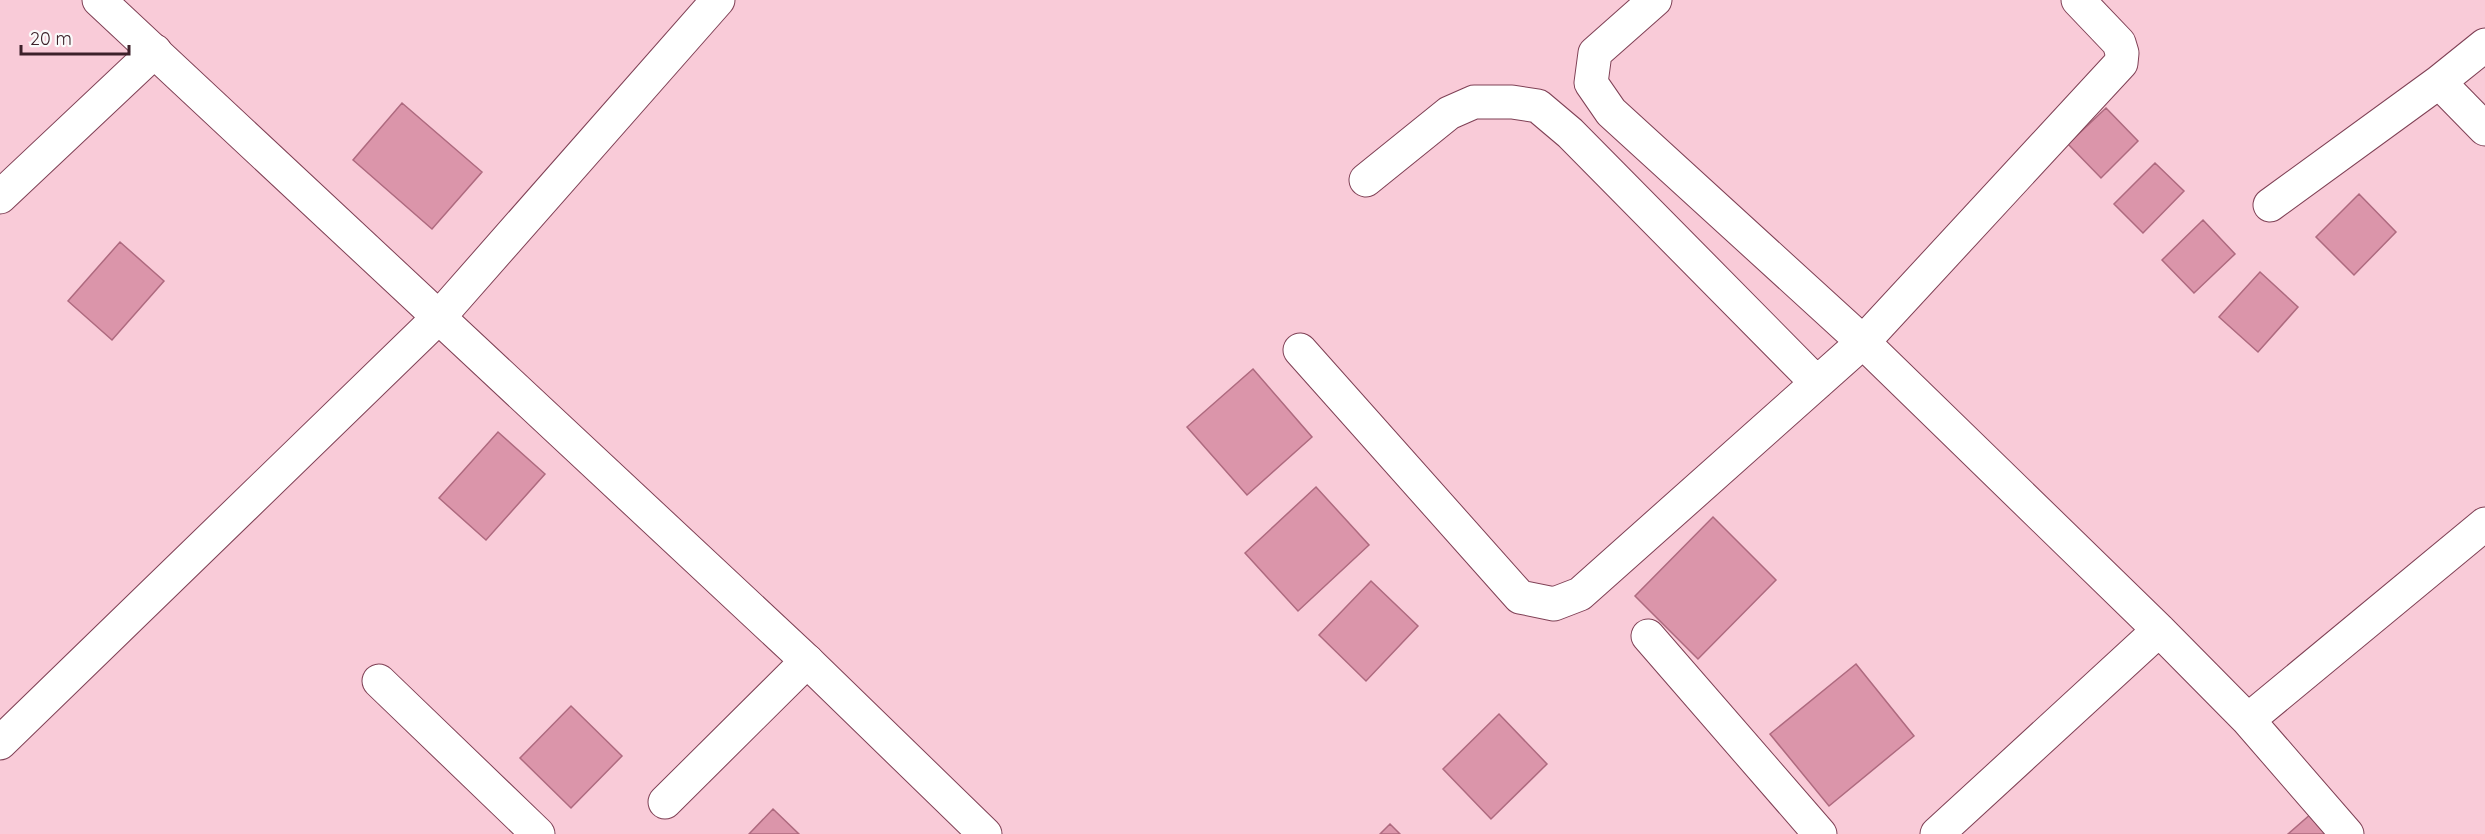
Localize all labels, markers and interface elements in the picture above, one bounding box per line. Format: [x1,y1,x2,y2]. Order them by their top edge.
scale bar [21,18,129,56]
text: 20 m [30,27,72,50]

